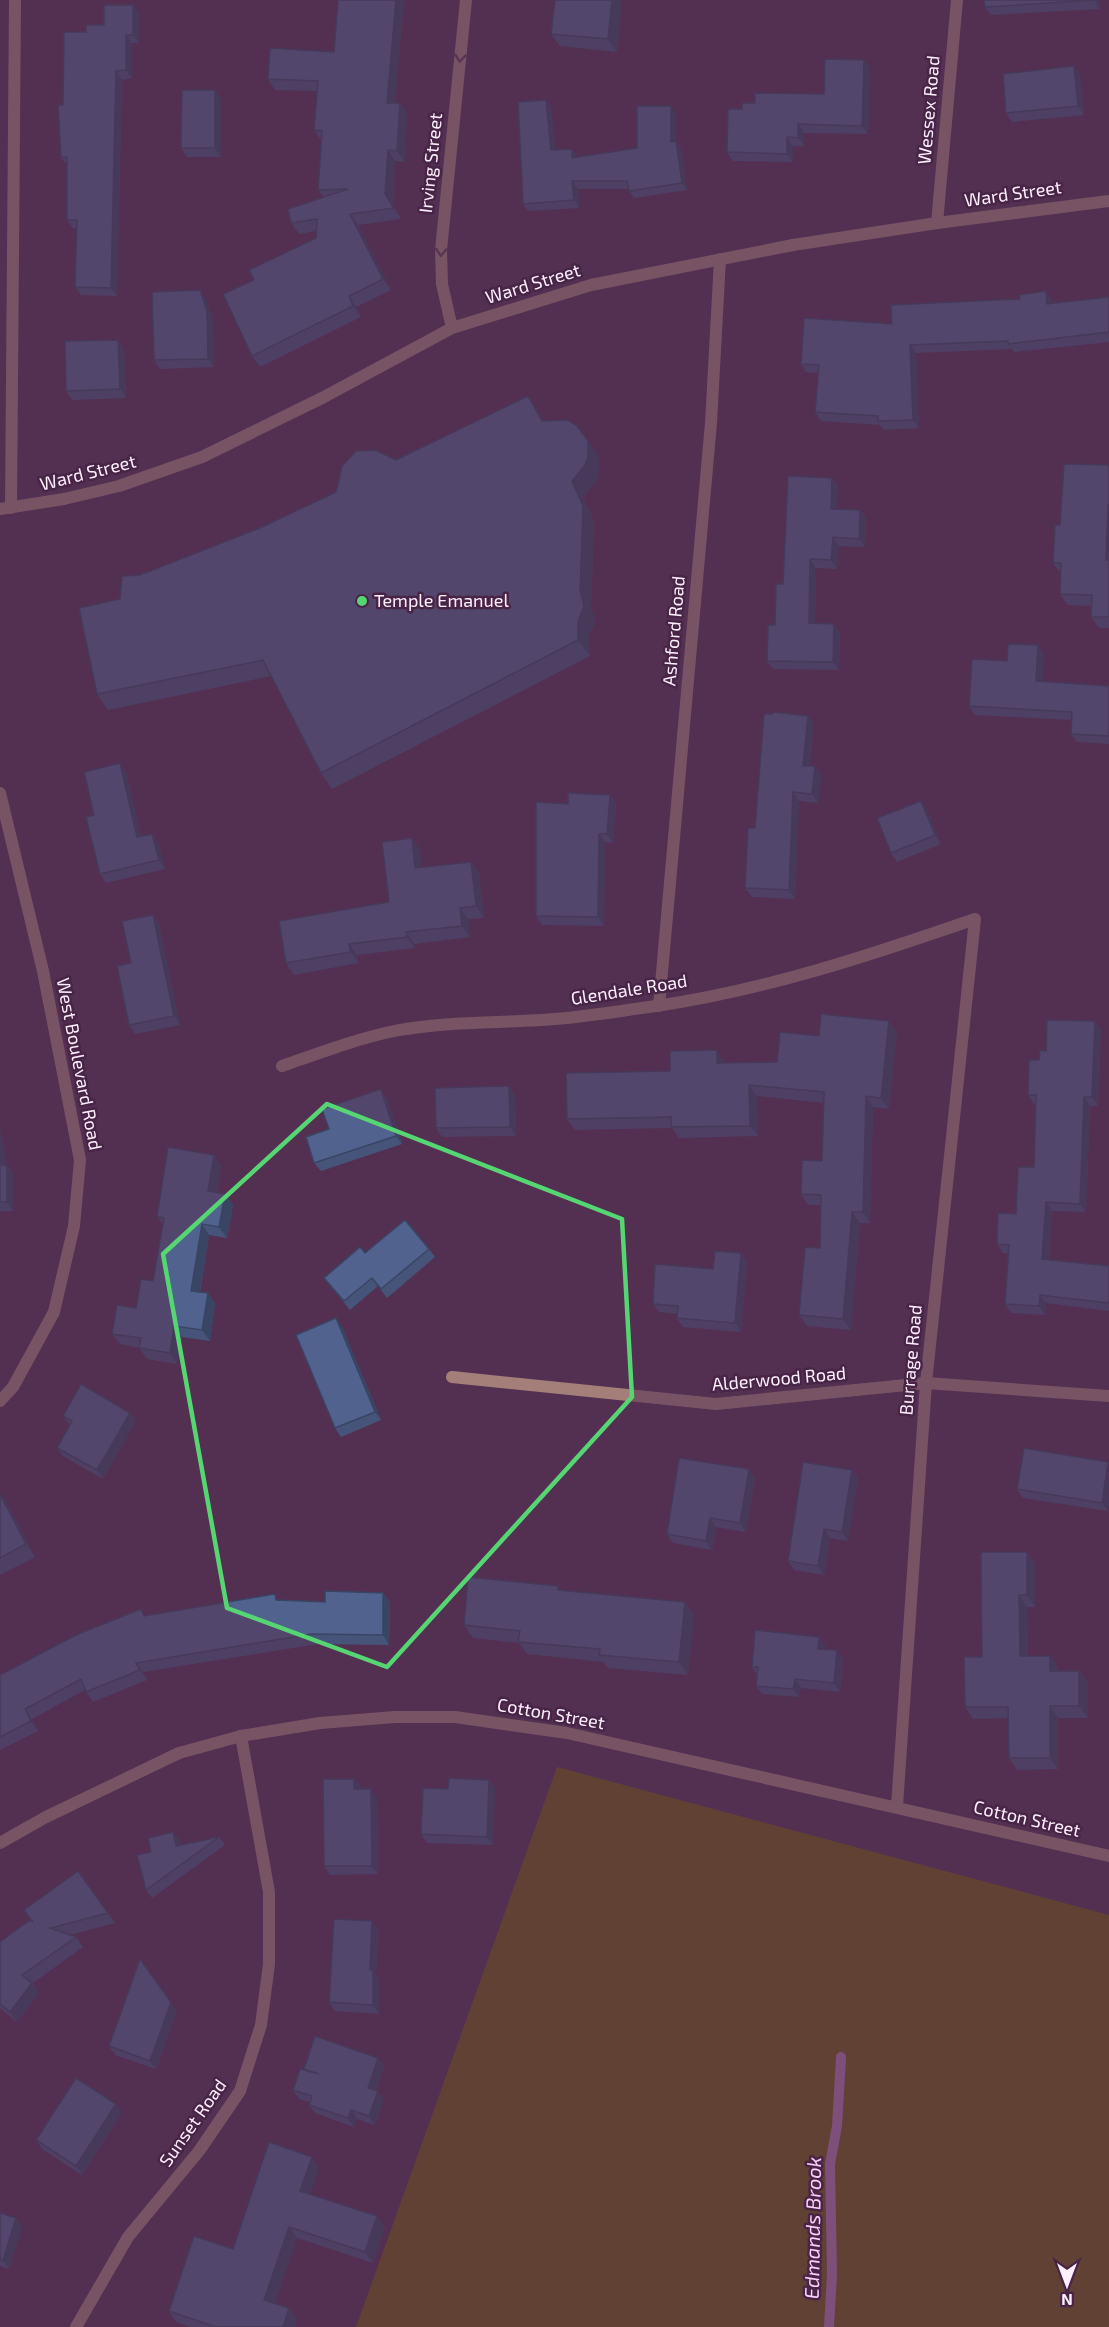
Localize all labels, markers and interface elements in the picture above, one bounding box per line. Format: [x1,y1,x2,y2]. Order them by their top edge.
one-way arrow [454,54,467,63]
street label: Wessex Road [912,54,944,165]
street label: Irving Street [414,112,446,214]
street label: Ward Street [963,175,1063,211]
one-way arrow [434,248,447,257]
street label: Ward Street [483,258,583,308]
street label: Ward Street [37,449,138,495]
street label: Ashford Road [657,575,689,687]
place label: Temple Emanuel [374,589,509,611]
marker: Temple Emanuel [355,594,369,608]
street label: Glendale Road [569,969,689,1009]
street label: West Boulevard Road [52,976,107,1152]
street label: Burrage Road [894,1304,926,1416]
street label: Alderwood Road [711,1361,847,1395]
street label: Cotton Street [496,1693,607,1733]
street label: Cotton Street [972,1795,1083,1841]
street label: Sunset Road [154,2074,230,2170]
water label: Edmands Brook [799,2157,825,2299]
north arrow [1037,2255,1097,2315]
text: N [1061,2291,1073,2310]

